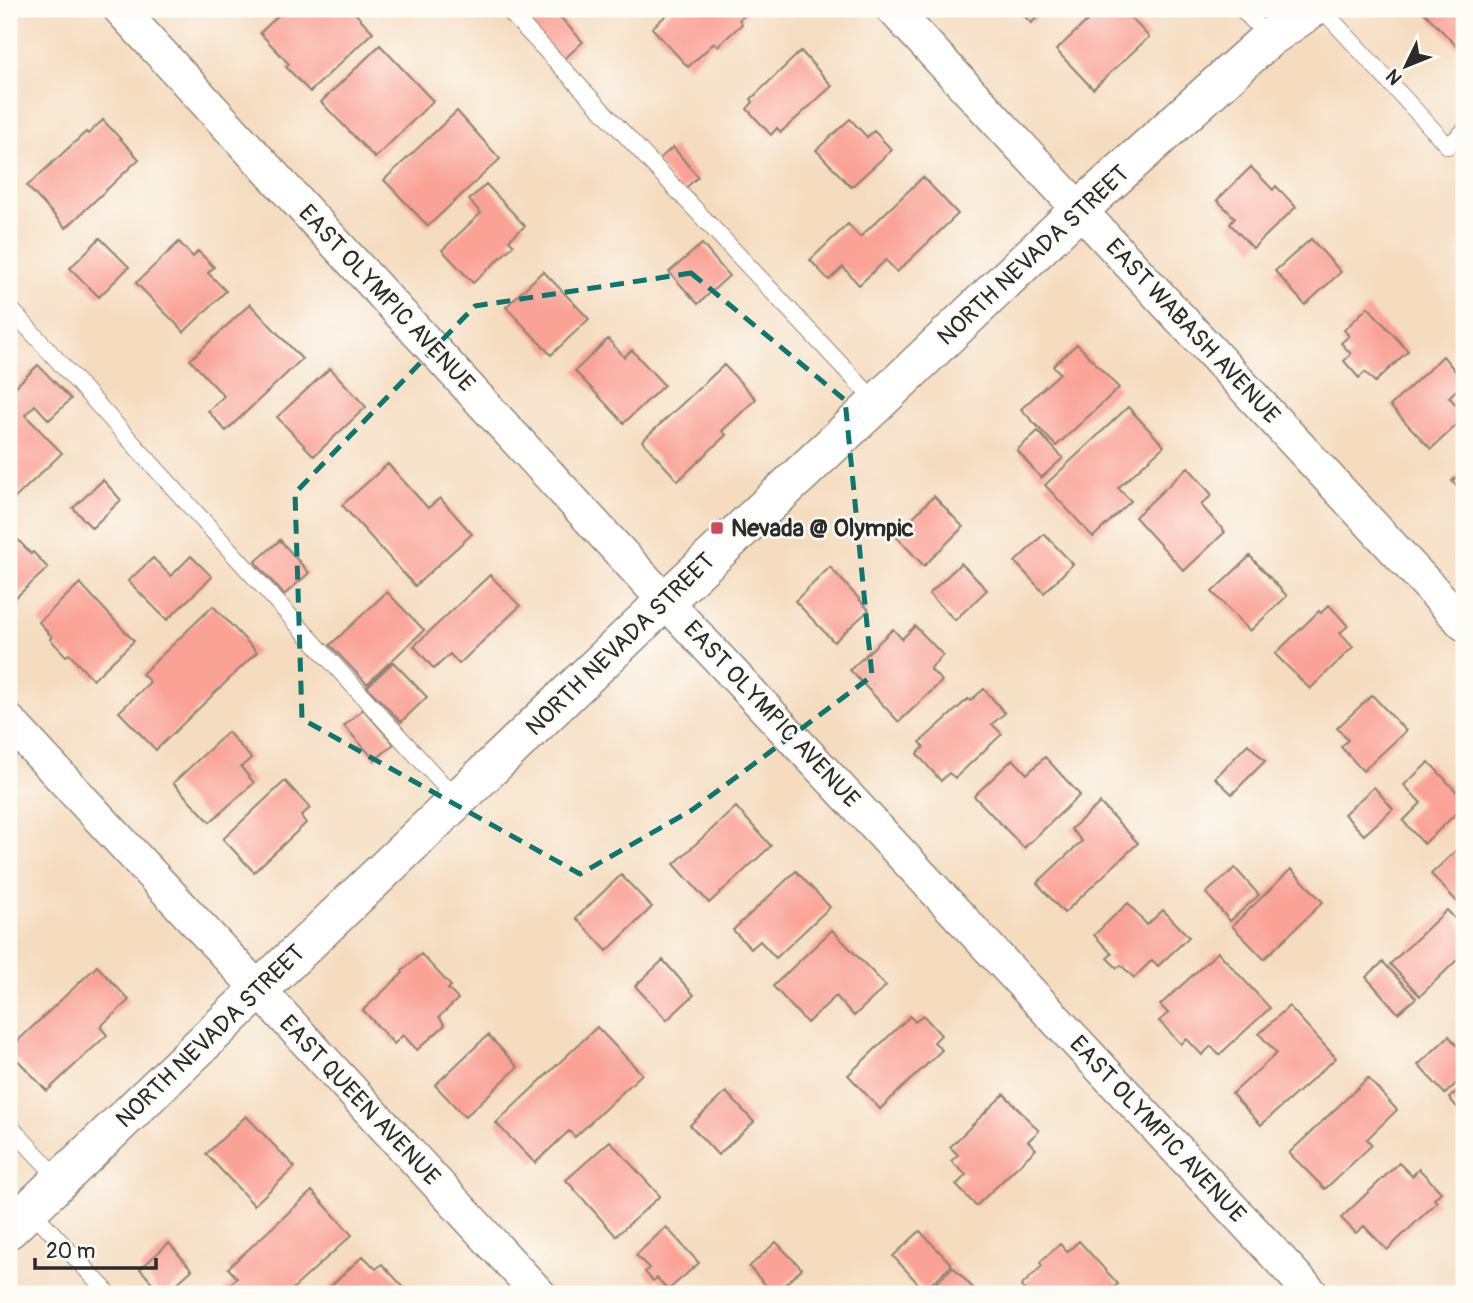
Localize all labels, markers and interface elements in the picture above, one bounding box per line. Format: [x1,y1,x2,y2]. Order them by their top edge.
north arrow [1372,32,1442,102]
text: N [1381,64,1407,90]
street label: NORTH NEVADA STREET [932,159,1135,352]
street label: EAST OLYMPIC AVENUE [292,199,481,398]
street label: EAST WABASH AVENUE [1099,233,1286,430]
place label: Nevada @ Olympic [731,514,914,543]
marker: Nevada @ Olympic [709,520,725,536]
street label: NORTH NEVADA STREET [520,547,721,742]
street label: EAST OLYMPIC AVENUE [677,615,866,814]
street label: NORTH NEVADA STREET [110,939,311,1134]
street label: EAST QUEEN AVENUE [273,1009,446,1192]
street label: EAST OLYMPIC AVENUE [1063,1030,1252,1229]
scale bar [35,1226,156,1270]
text: 20 m [46,1238,95,1265]

